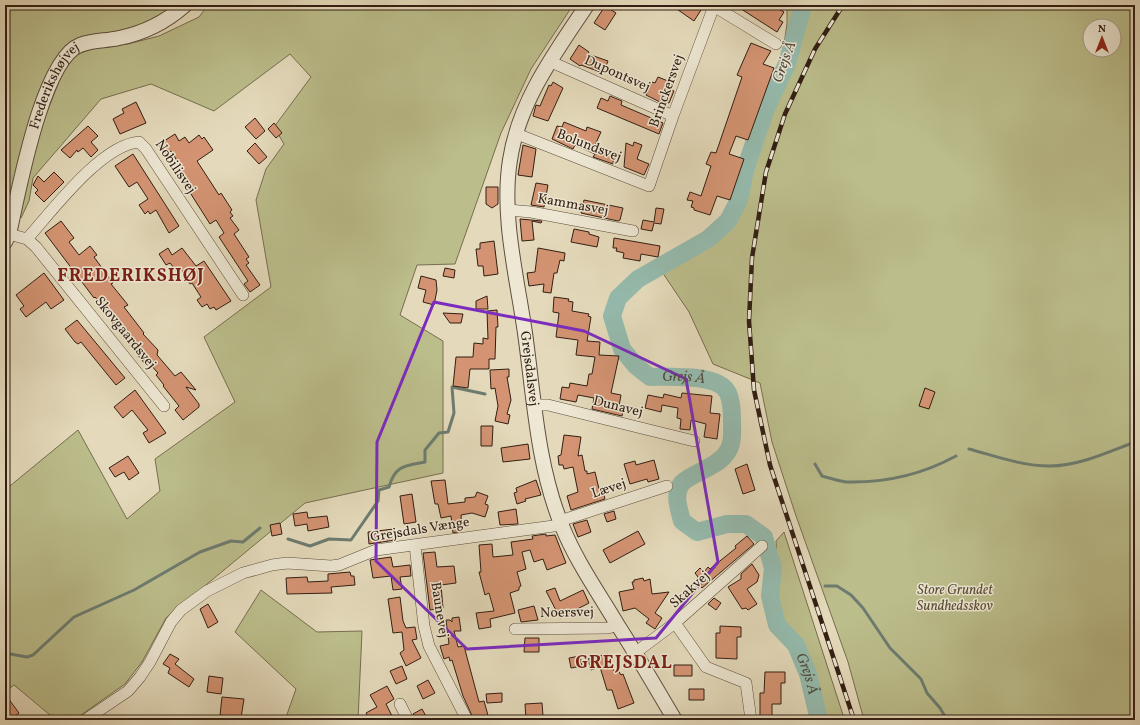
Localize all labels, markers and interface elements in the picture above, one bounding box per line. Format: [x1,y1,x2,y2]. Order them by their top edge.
north arrow [1082,18,1122,58]
text: N [1098,22,1106,37]
street label: Frederikshøjvej [25,37,83,131]
water label: Grejs Å [768,38,802,86]
street label: Dupontsvej [581,51,653,97]
street label: Brinckersvej [645,52,689,130]
street label: Bolundsvej [554,125,624,167]
street label: Nobilisvej [150,136,200,198]
street label: Kammasvej [536,189,610,221]
district label: FREDERIKSHØJ [57,264,205,289]
street label: Skovgaardsvej [90,293,160,373]
street label: Grejsdalsvej [515,330,543,407]
water label: Grejs Å [662,366,707,390]
street label: Dunavej [591,392,645,422]
street label: Lævej [589,474,629,504]
street label: Grejsdals Vænge [369,513,471,547]
street label: Skakvej [666,567,714,613]
street label: Baunevej [425,581,453,639]
park label: Store Grundet Sundhedsskov [917,581,994,616]
street label: Noersvej [540,603,594,623]
water label: Grejs Å [790,650,823,697]
district label: GREJSDAL [575,651,673,676]

